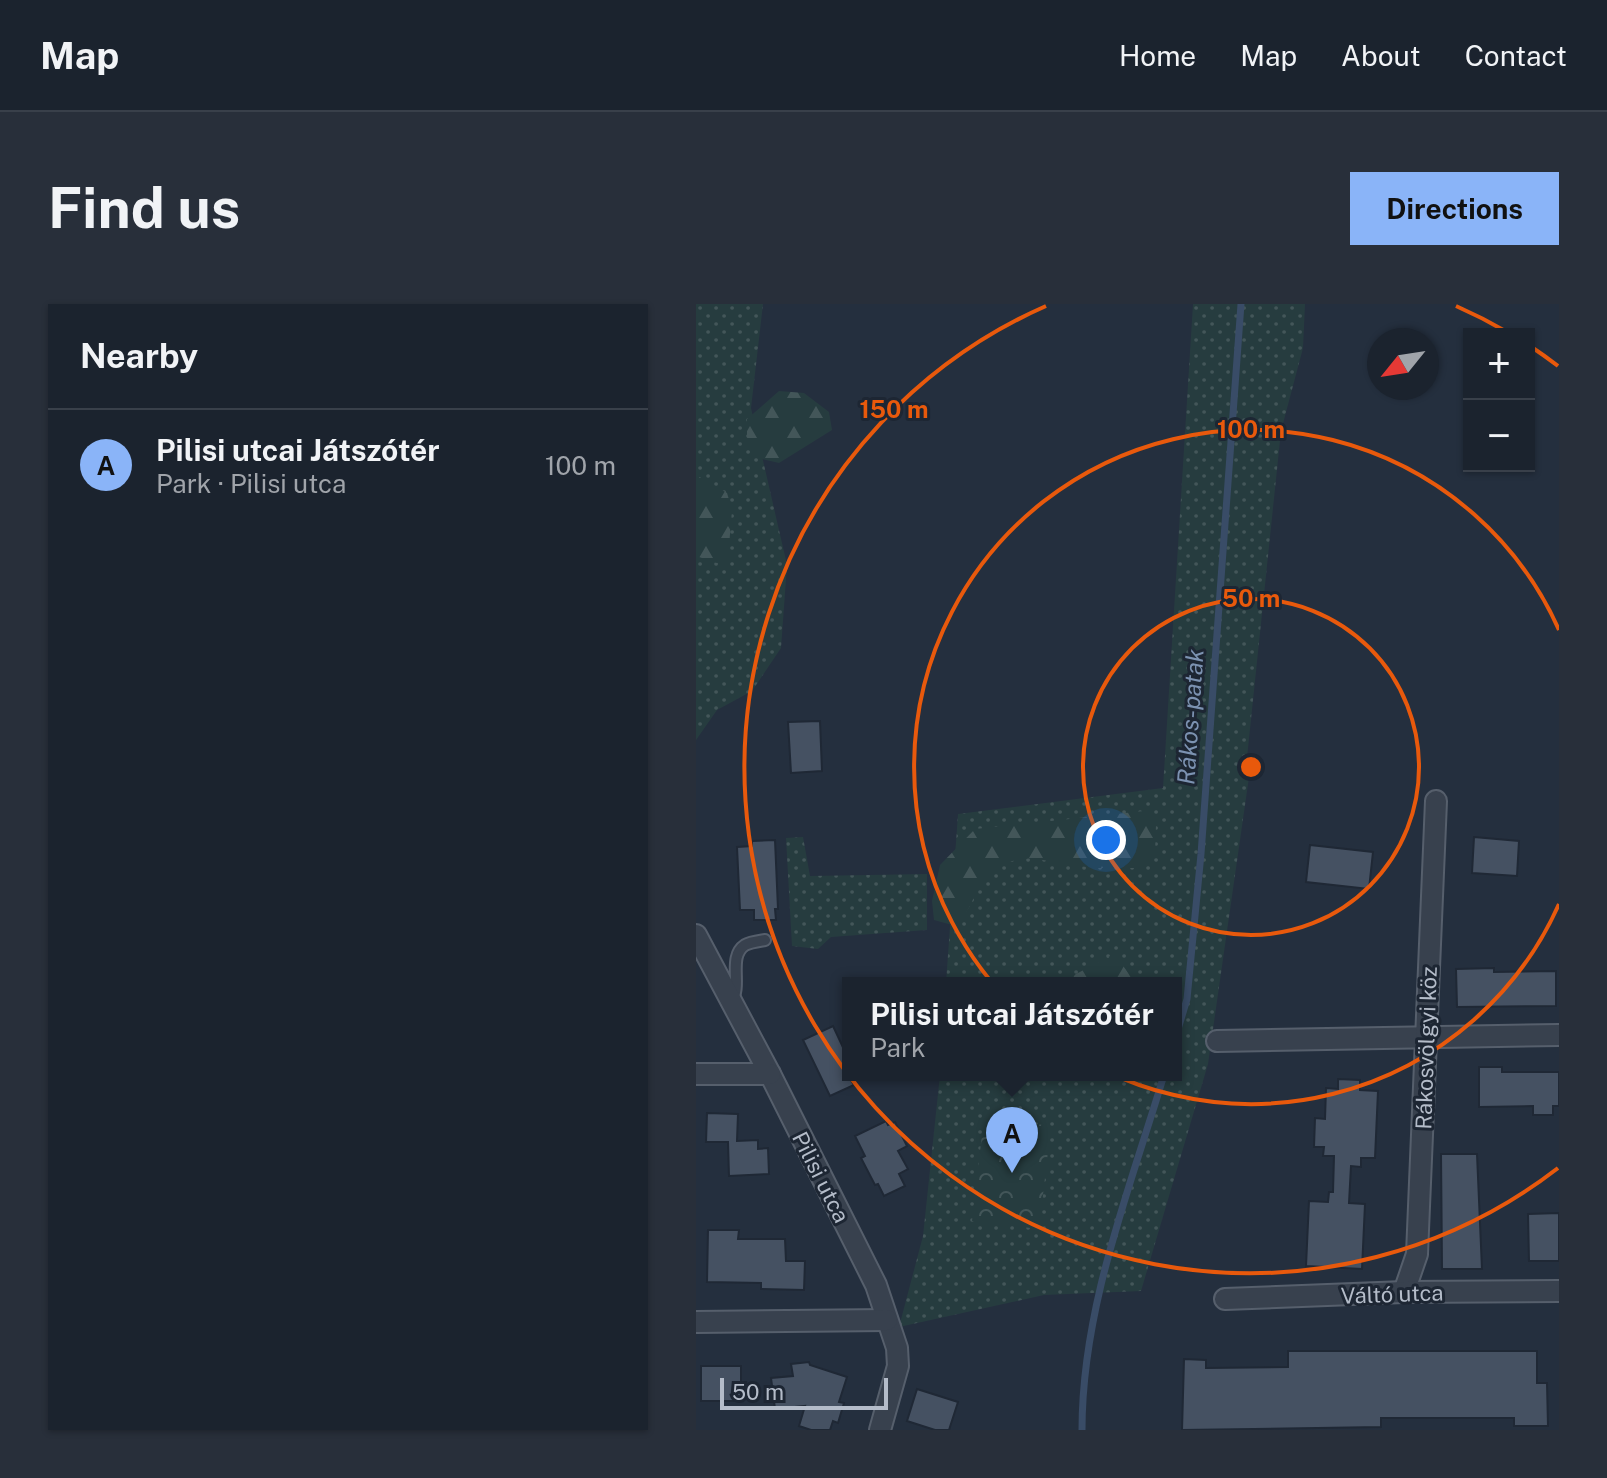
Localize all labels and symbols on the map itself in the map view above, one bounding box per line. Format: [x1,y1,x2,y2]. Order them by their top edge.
north arrow [1367,328,1439,400]
text: 150 m [860,395,928,423]
text: 100 m [1217,415,1285,443]
text: 50 m [1222,584,1280,612]
water label: Rákos-patak [1171,648,1209,786]
centre of rings [1237,753,1265,781]
your location [1086,820,1126,860]
street label: Rákosvölgyi köz [1410,966,1442,1130]
pin: A [986,1107,1038,1173]
street label: Pilisi utca [787,1127,855,1227]
street label: Váltó utca [1340,1279,1444,1309]
scale bar [720,1374,888,1410]

